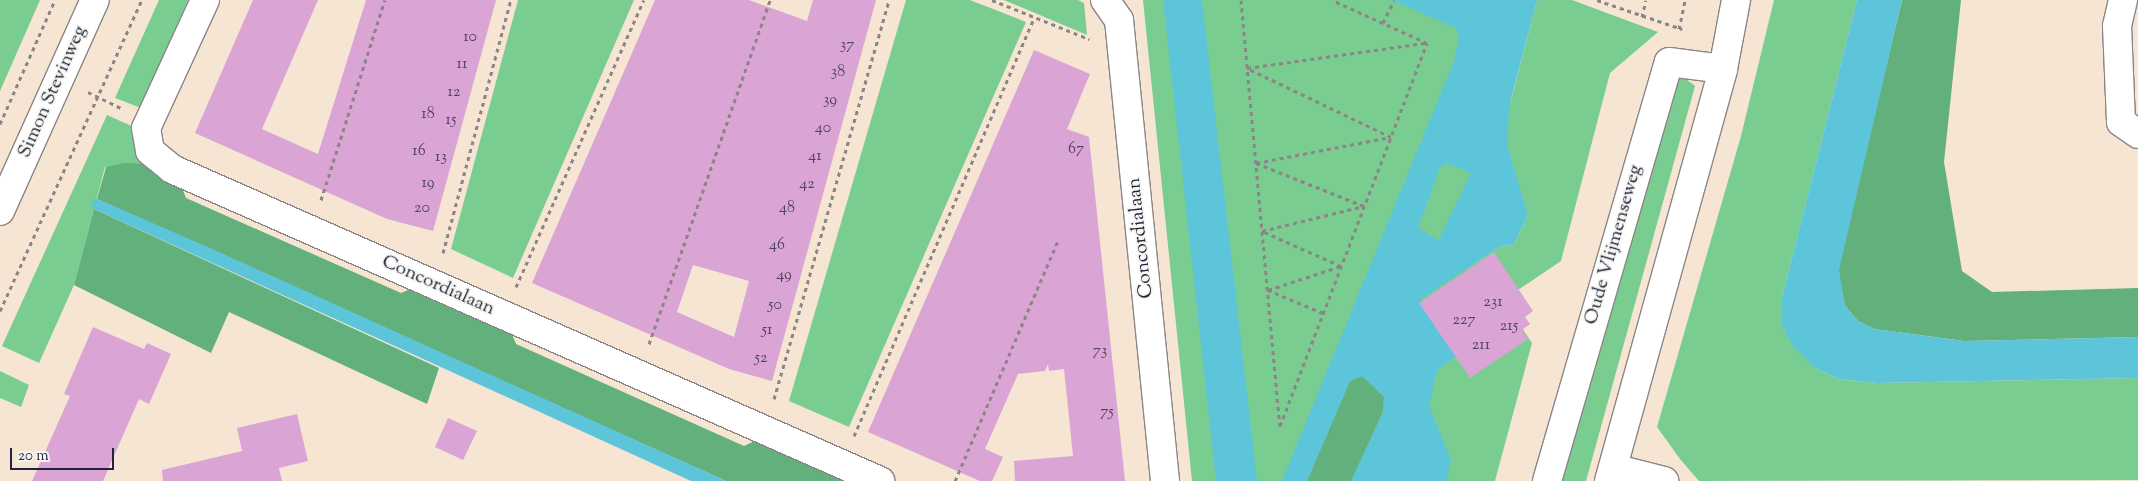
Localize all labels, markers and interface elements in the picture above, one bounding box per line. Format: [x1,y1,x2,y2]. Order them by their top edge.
street label: Simon Stevinweg [14,22,92,162]
house number: 10 [463,28,477,48]
house number: 37 [840,36,854,56]
house number: 11 [457,55,467,75]
house number: 38 [831,63,845,83]
house number: 12 [448,83,460,103]
house number: 39 [823,91,837,111]
house number: 18 [421,105,435,125]
house number: 15 [446,111,456,131]
house number: 40 [815,119,831,139]
house number: 67 [1068,140,1084,160]
house number: 16 [412,142,426,162]
house number: 41 [808,147,822,167]
house number: 13 [435,148,447,168]
street label: Oude Vlijmenseweg [1580,162,1648,328]
house number: 19 [421,174,435,194]
house number: 42 [799,175,815,195]
street label: Concordialaan [1123,177,1159,299]
house number: 20 [414,199,430,219]
house number: 48 [779,199,795,219]
house number: 46 [769,236,785,256]
street label: Concordialaan [378,251,498,321]
house number: 49 [776,266,792,286]
house number: 231 [1483,293,1503,313]
house number: 50 [768,296,782,316]
house number: 227 [1453,311,1475,331]
house number: 215 [1500,317,1518,337]
house number: 51 [762,321,772,341]
house number: 211 [1472,336,1490,356]
house number: 73 [1093,342,1107,362]
house number: 52 [755,349,767,369]
house number: 75 [1100,403,1114,423]
scale bar [12,438,116,470]
text: 20 m [18,446,49,467]

